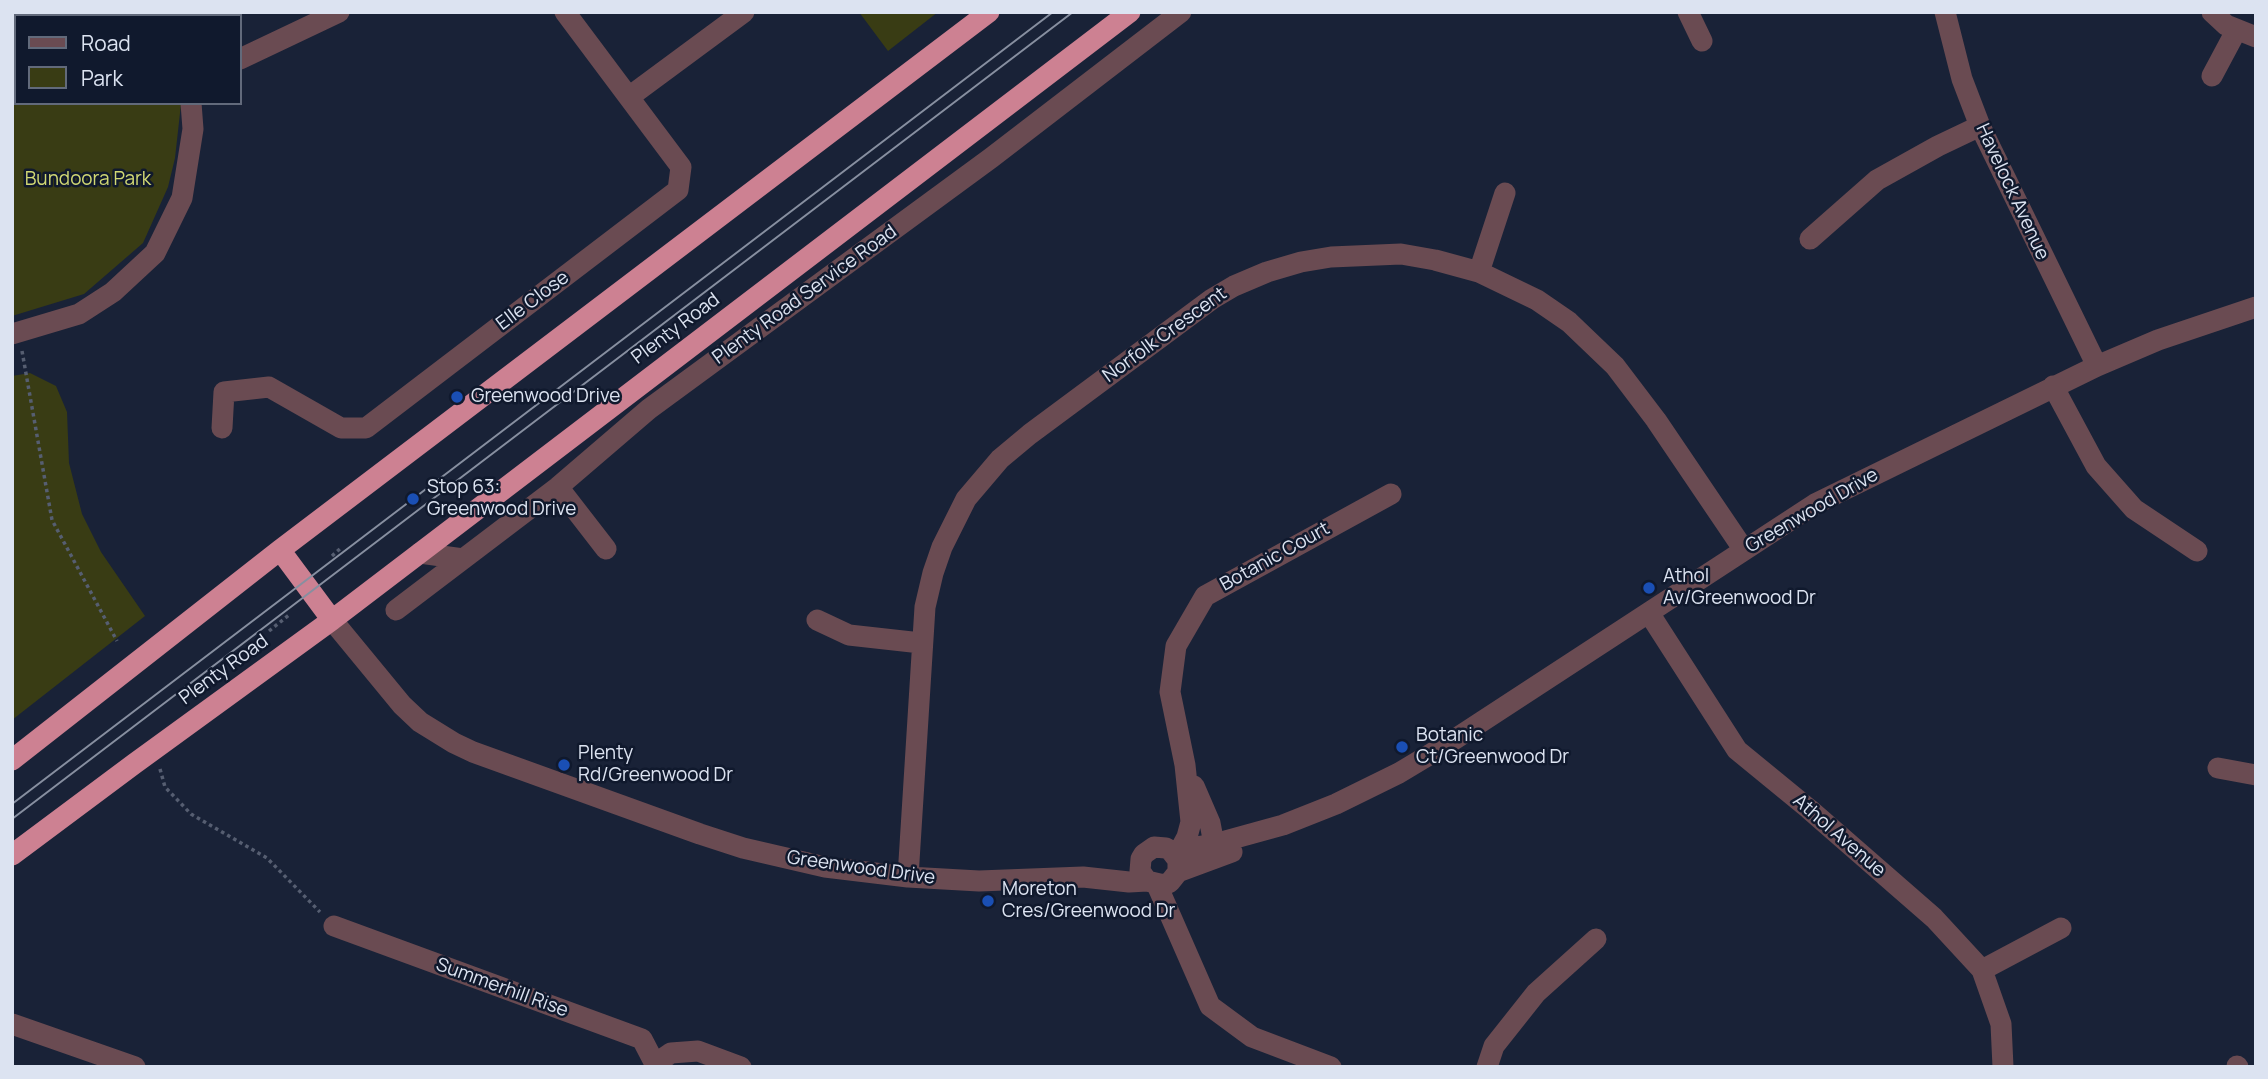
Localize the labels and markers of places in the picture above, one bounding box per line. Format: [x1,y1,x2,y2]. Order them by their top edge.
place label: Greenwood Drive [471,386,620,408]
marker: Greenwood Drive [449,389,465,405]
place label: Stop 63: Greenwood Drive [427,477,576,521]
marker: Stop 63: Greenwood Drive [405,491,421,507]
place label: Athol Av/Greenwood Dr [1663,566,1816,610]
marker: Athol Av/Greenwood Dr [1641,580,1657,596]
place label: Botanic Ct/Greenwood Dr [1416,725,1569,769]
marker: Botanic Ct/Greenwood Dr [1394,739,1410,755]
place label: Plenty Rd/Greenwood Dr [578,743,733,787]
marker: Plenty Rd/Greenwood Dr [556,757,572,773]
place label: Moreton Cres/Greenwood Dr [1002,879,1175,923]
marker: Moreton Cres/Greenwood Dr [980,893,996,909]

